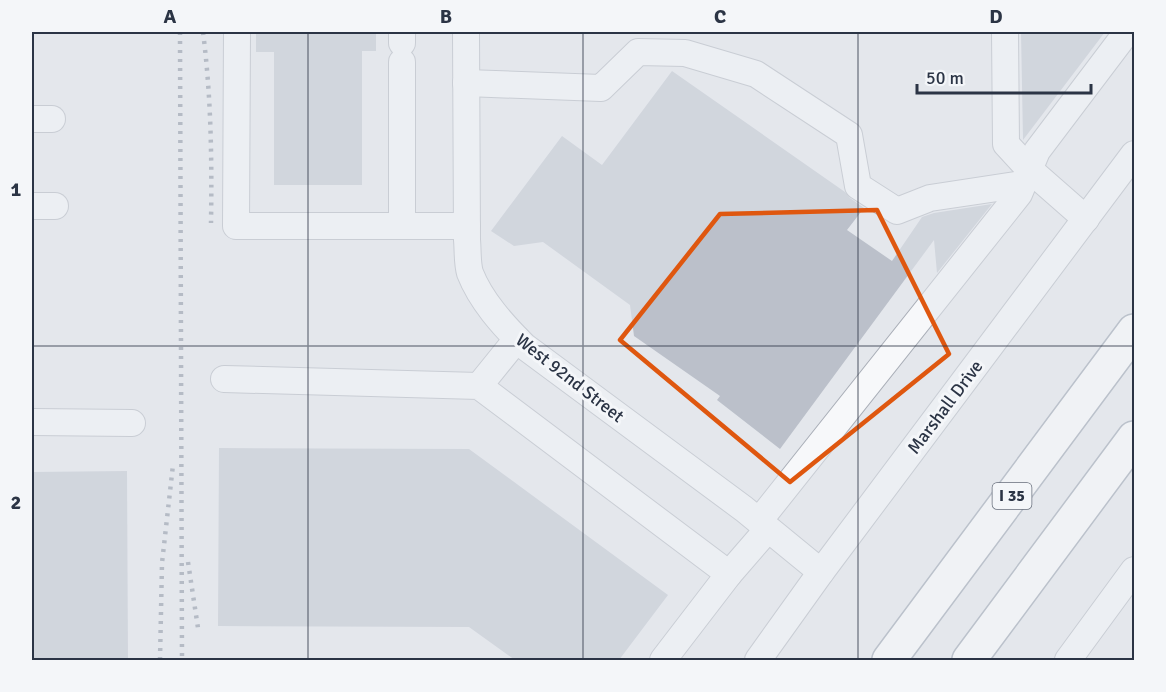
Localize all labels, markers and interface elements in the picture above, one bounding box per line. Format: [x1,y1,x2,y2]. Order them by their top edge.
text: A [164,4,177,29]
text: B [440,4,452,29]
text: C [714,4,726,29]
text: D [989,4,1003,29]
scale bar [917,57,1091,95]
text: 50 m [926,67,964,89]
text: 1 [11,177,22,202]
street label: West 92nd Street [511,329,629,427]
street label: Marshall Drive [903,356,987,458]
road number: I 35 [992,483,1032,509]
text: 2 [11,490,21,515]

